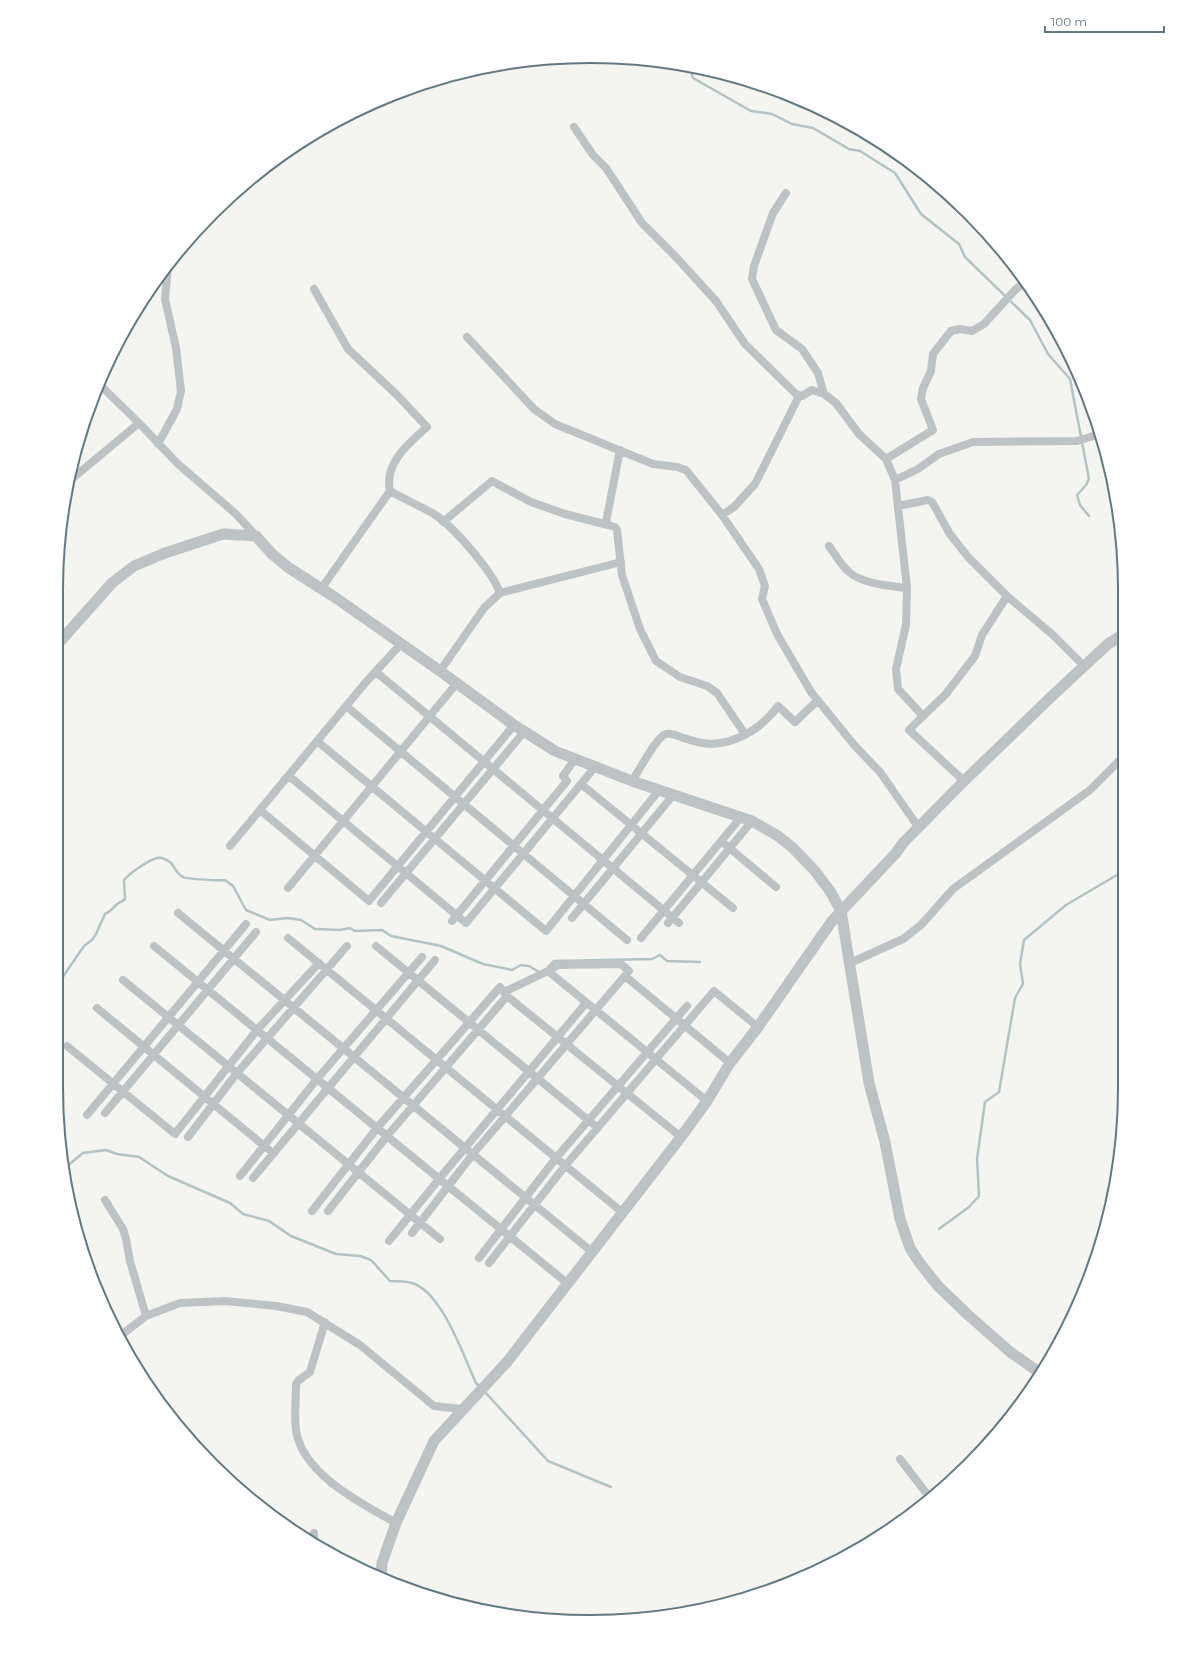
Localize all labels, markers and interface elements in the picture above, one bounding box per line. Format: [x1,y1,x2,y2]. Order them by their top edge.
scale bar [1045,8,1164,34]
text: 100 m [1051,14,1087,29]

